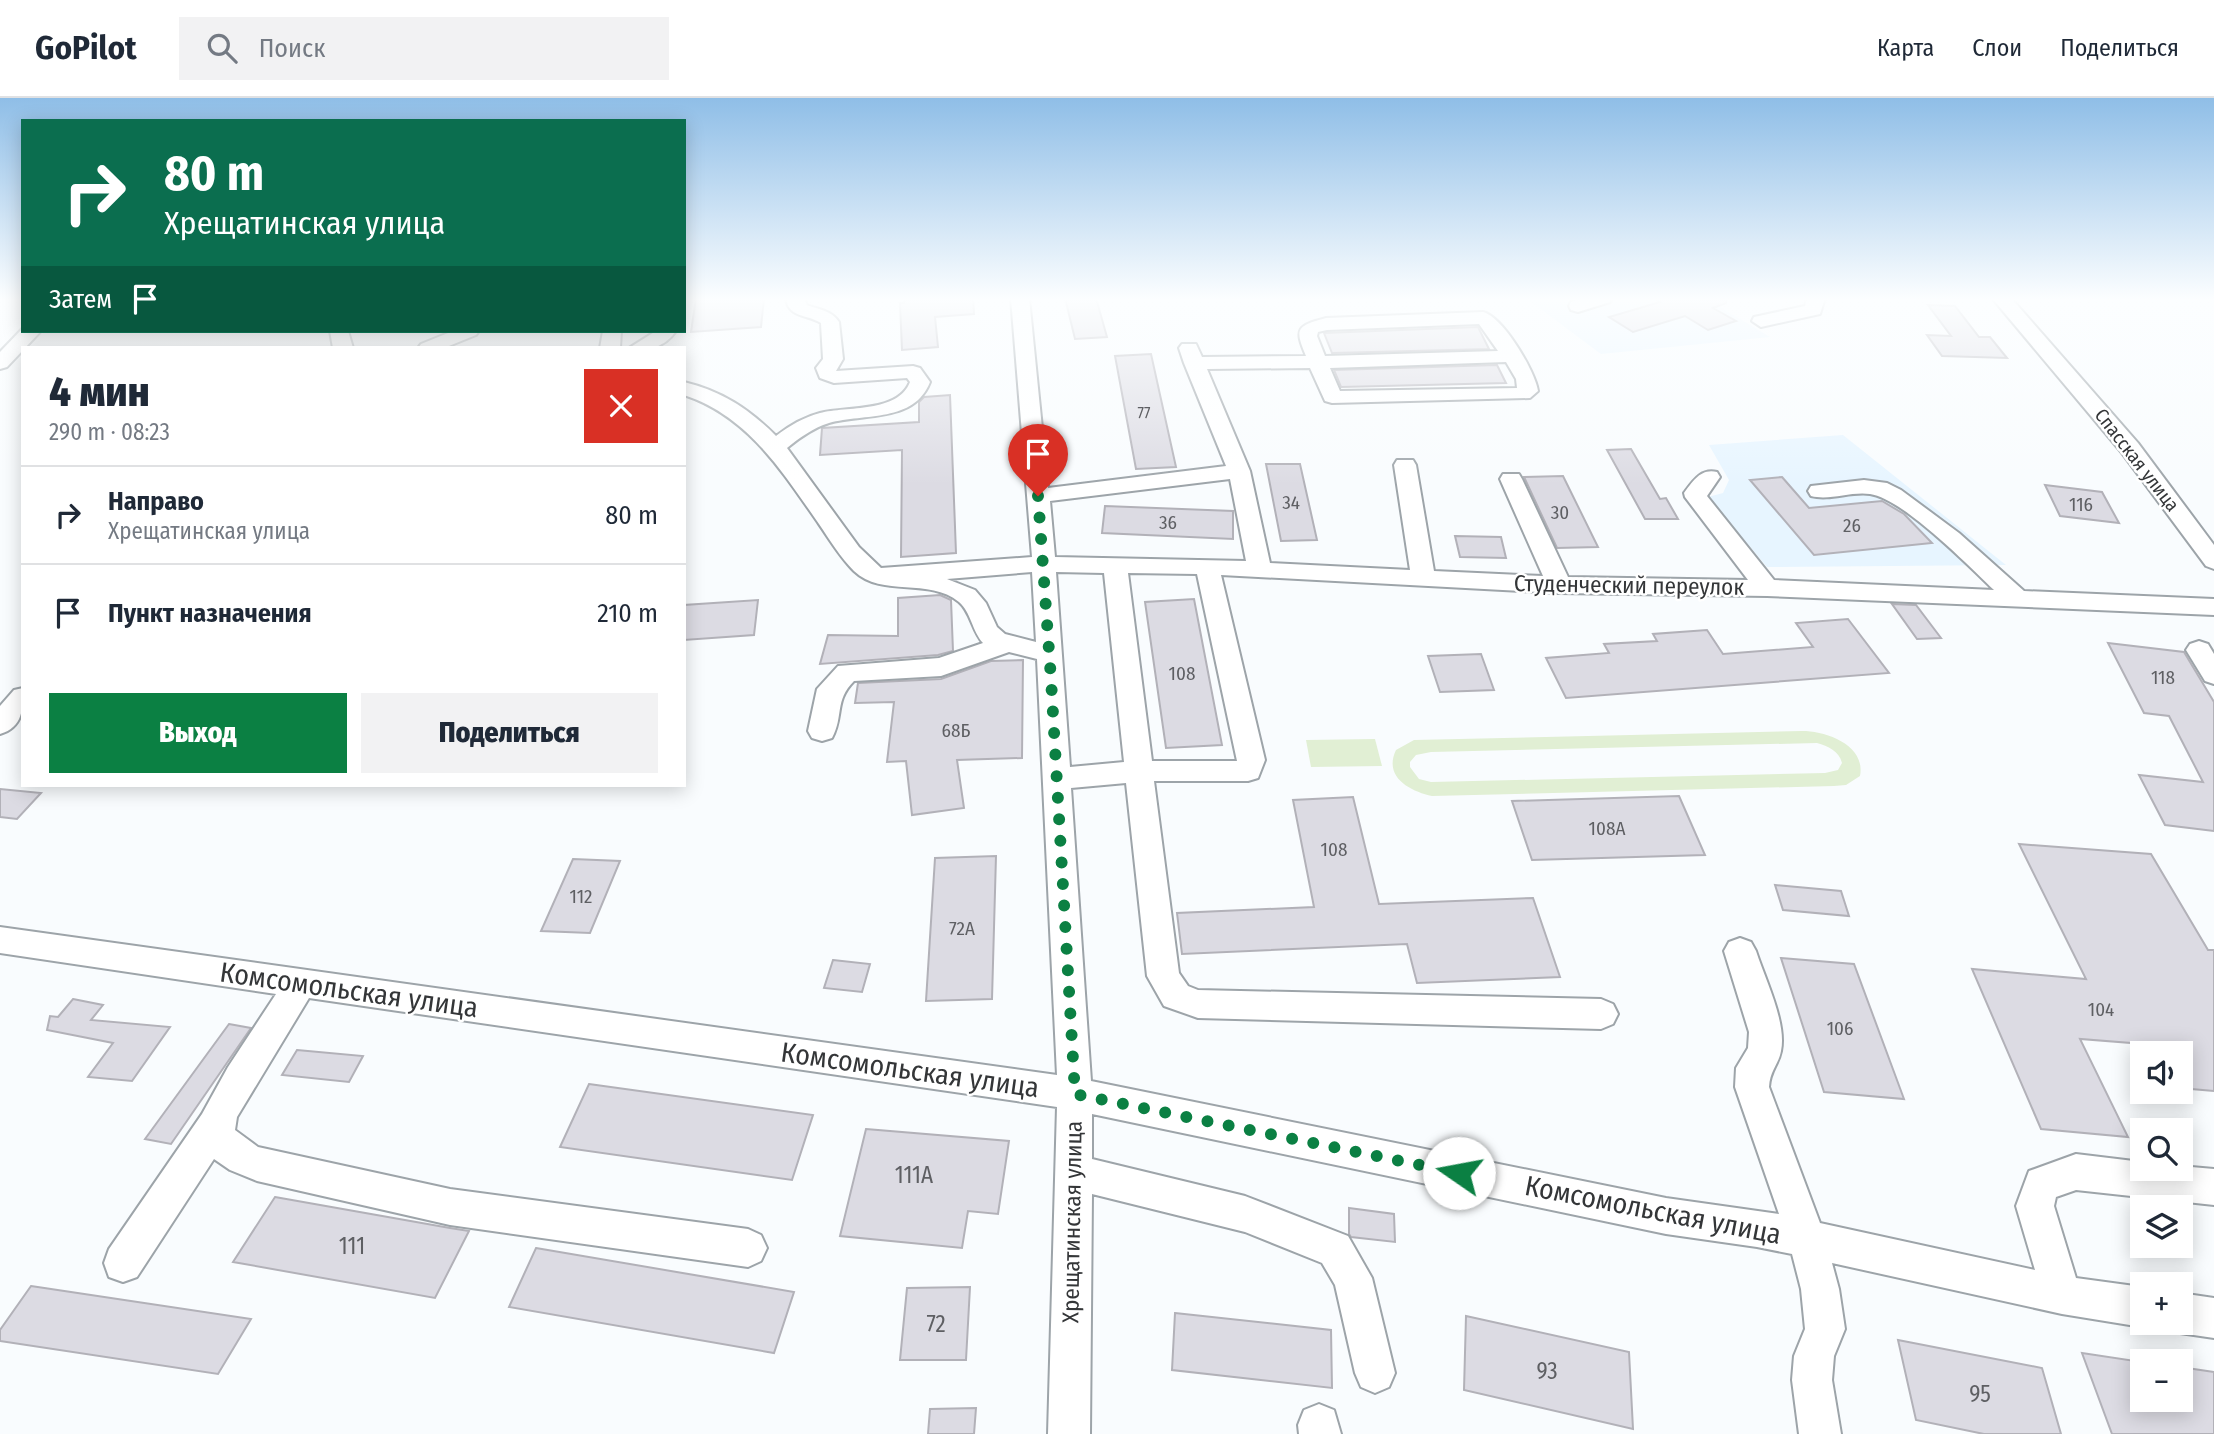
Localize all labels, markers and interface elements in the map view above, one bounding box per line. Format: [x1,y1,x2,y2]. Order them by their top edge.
search box [179,17,669,80]
text: GoPilot [35,28,137,68]
icon: search [203,29,241,67]
text: Поиск [259,33,325,64]
text: Карта [1877,34,1934,62]
text: Слои [1972,34,2022,62]
text: Поделиться [2060,34,2179,62]
text: 80 m [164,144,264,203]
icon: right [49,147,140,238]
text: Хрещатинская улица [164,204,445,242]
icon: arrive [126,280,164,318]
text: Затем [49,284,112,315]
text: 4 мин [49,367,150,417]
button: close [584,369,658,443]
house number: 77 [1137,403,1151,422]
street label: Спасская улица [2090,404,2184,516]
text: 290 m · 08:23 [49,418,170,446]
pin [1008,424,1068,496]
icon: arrive [1019,435,1057,473]
text: Направо [108,486,204,517]
house number: 34 [1282,491,1300,514]
house number: 116 [2069,493,2093,516]
icon: right [49,496,87,534]
text: 80 m [605,500,658,531]
house number: 30 [1551,501,1569,524]
house number: 36 [1159,511,1177,534]
house number: 26 [1843,514,1861,537]
text: Хрещатинская улица [108,517,310,545]
street label: Студенческий переулок [1514,569,1745,601]
icon: arrive [49,594,87,632]
text: Пункт назначения [108,598,312,629]
text: 210 m [597,598,658,629]
house number: 108 [1169,662,1195,685]
house number: 118 [2151,666,2175,689]
button: Выход [49,693,347,773]
button: Поделиться [361,693,658,773]
house number: 68Б [942,719,970,742]
house number: 108А [1589,817,1625,840]
house number: 108 [1321,838,1347,861]
house number: 112 [570,885,592,908]
house number: 72А [949,917,975,940]
street label: Комсомольская улица [218,956,480,1024]
house number: 104 [2088,998,2114,1021]
house number: 106 [1827,1017,1853,1040]
street label: Комсомольская улица [779,1036,1041,1104]
map controls [2130,1041,2193,1412]
button: sound [2130,1041,2193,1104]
button: search [2130,1118,2193,1181]
street label: Хрещатинская улица [1056,1121,1088,1323]
position arrow [1422,1136,1496,1210]
house number: 111А [895,1161,933,1189]
street label: Комсомольская улица [1522,1169,1784,1251]
button: layers [2130,1195,2193,1258]
house number: 111 [339,1232,365,1260]
button: + [2130,1272,2193,1335]
house number: 72 [926,1310,946,1338]
button: − [2130,1349,2193,1412]
house number: 93 [1536,1357,1558,1385]
house number: 95 [1969,1380,1991,1408]

